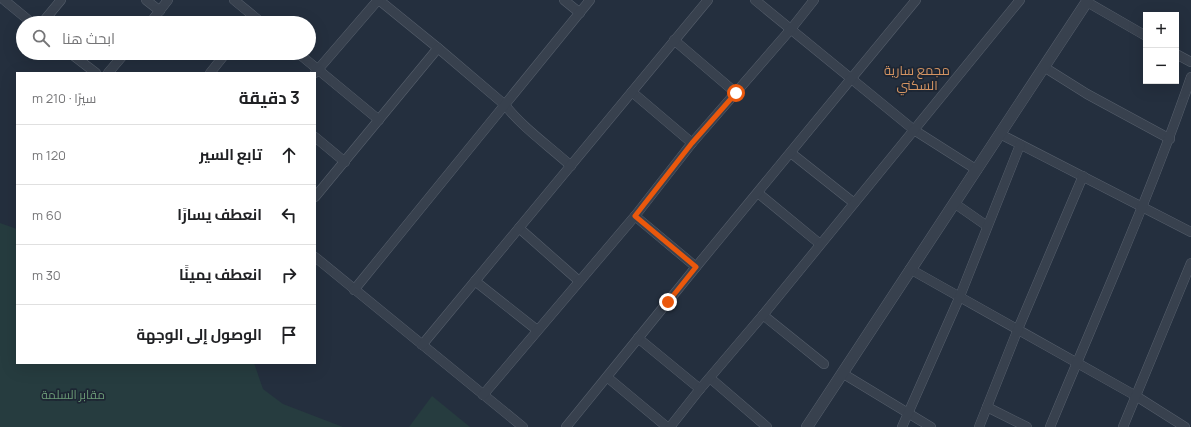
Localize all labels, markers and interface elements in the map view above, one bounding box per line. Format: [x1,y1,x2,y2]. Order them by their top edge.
map controls [1143,12,1179,84]
button: + [1143,12,1179,48]
search box [16,16,316,60]
icon: search [30,27,52,49]
text: ابحث هنا [62,28,115,49]
button: − [1143,48,1179,84]
district label: مجمع سارية السكني [884,61,950,96]
route start [727,84,745,102]
text: 3 دقيقة [239,86,300,109]
text: سيرًا · 210 m [32,89,96,107]
text: تابع السير [199,144,262,165]
icon: ahead [278,144,300,166]
text: 120 m [32,146,66,164]
text: انعطف يسارًا [177,204,262,225]
icon: left [278,204,300,226]
text: 60 m [32,206,62,224]
text: انعطف يمينًا [179,264,262,285]
icon: right [278,264,300,286]
text: 30 m [32,266,61,284]
route end [659,293,677,311]
text: الوصول إلى الوجهة [136,324,262,345]
icon: arrive [278,324,300,346]
park label: مقابر السلمة [41,386,105,403]

